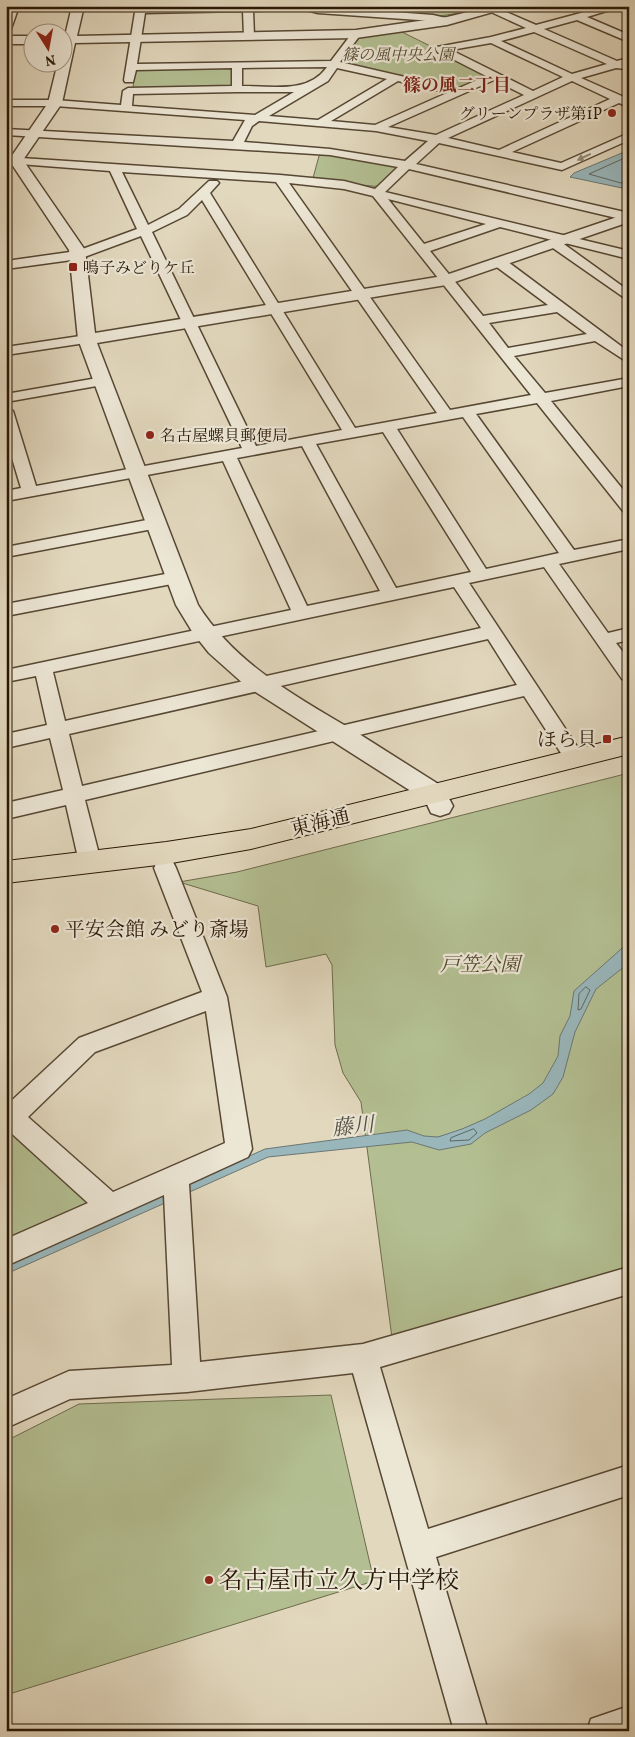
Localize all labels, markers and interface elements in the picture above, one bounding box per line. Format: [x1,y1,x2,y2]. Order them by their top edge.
north arrow [22,22,72,72]
park label: 篠の風中央公園 [342,45,457,67]
text: N [43,49,57,70]
district label: 篠の風二丁目 [403,74,511,99]
place label: グリーンプラザ第1P [459,104,602,126]
marker: グリーンプラザ第1P [606,107,618,119]
one-way arrow [577,153,591,161]
place label: 鳴子みどりケ丘 [83,258,195,280]
marker: 鳴子みどりケ丘 [67,261,79,273]
place label: 名古屋螺貝郵便局 [160,426,288,448]
marker: 名古屋螺貝郵便局 [144,429,156,441]
place label: ほら貝 [537,727,597,755]
marker: ほら貝 [601,733,613,745]
street label: 東海通 [288,803,353,845]
place label: 平安会館 みどり斎場 [65,917,249,945]
marker: 平安会館 みどり斎場 [49,923,61,935]
park label: 戸笠公園 [440,952,523,980]
water label: 藤川 [331,1111,378,1144]
place label: 名古屋市立久方中学校 [219,1565,459,1599]
marker: 名古屋市立久方中学校 [203,1574,215,1586]

